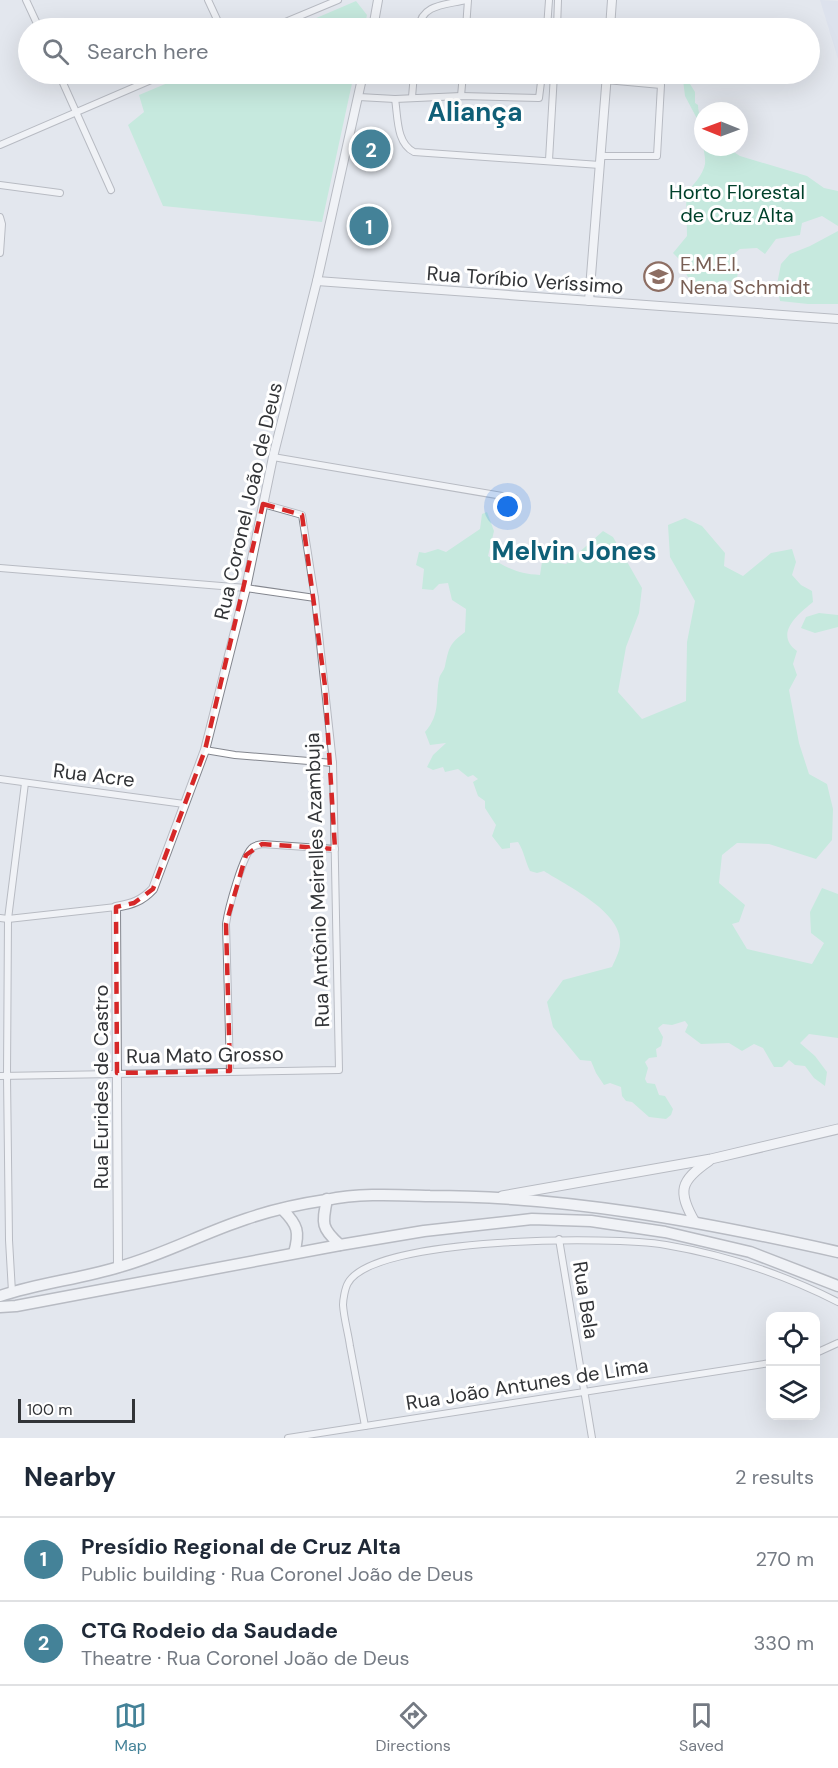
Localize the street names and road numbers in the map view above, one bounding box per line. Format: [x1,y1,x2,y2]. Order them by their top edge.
street label: Rua Toríbio Veríssimo [426,260,624,300]
street label: Rua Coronel João de Deus [208,380,288,622]
street label: Rua Antônio Meirelles Azambuja [299,732,335,1028]
street label: Rua Acre [52,757,136,793]
street label: Rua Eurides de Castro [88,985,114,1189]
street label: Rua Mato Grosso [126,1041,284,1069]
street label: Rua Bela [567,1259,605,1341]
street label: Rua João Antunes de Lima [404,1352,650,1416]

